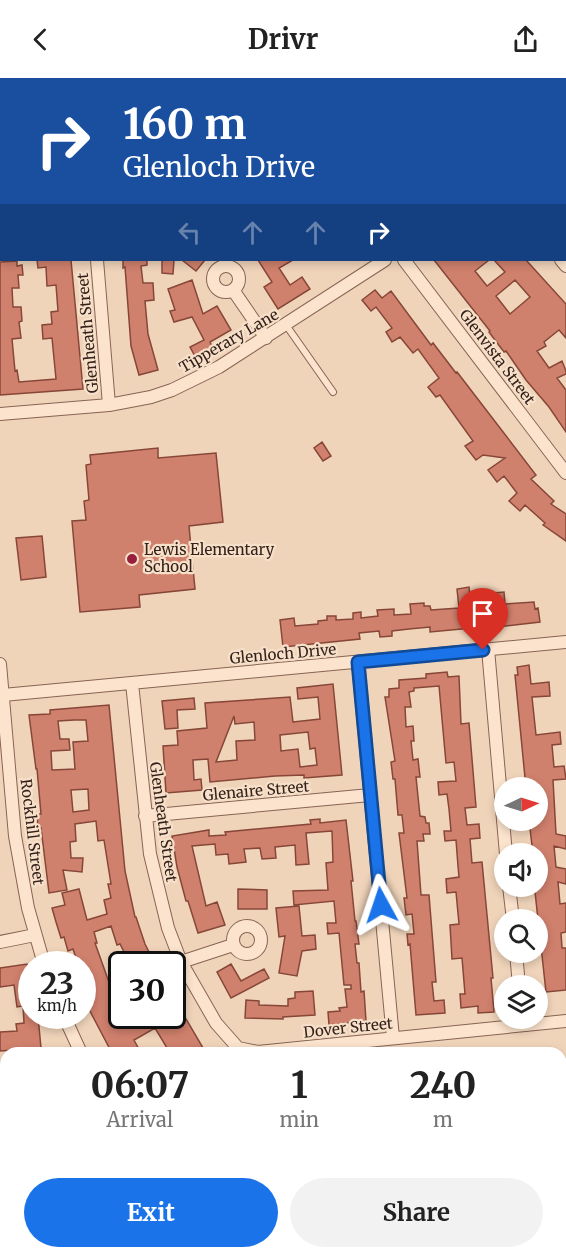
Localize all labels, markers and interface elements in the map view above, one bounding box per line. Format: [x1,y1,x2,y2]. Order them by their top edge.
text: Drivr [248,22,318,56]
icon: back [24,23,57,56]
icon: share [509,23,542,56]
text: 160 m [123,98,247,150]
icon: right [24,102,102,180]
text: Glenloch Drive [123,150,315,184]
icon: left [173,216,206,249]
icon: ahead [236,216,269,249]
icon: ahead [299,216,332,249]
icon: right [362,216,395,249]
street label: Glenheath Street [73,272,102,394]
street label: Tipperary Lane [176,304,282,377]
street label: Glenvista Street [455,305,539,408]
place label: Lewis Elementary School [144,540,275,576]
marker: Lewis Elementary School [125,552,139,566]
pin [457,588,508,650]
icon: arrive [466,597,499,630]
street label: Glenloch Drive [229,639,337,668]
street label: Glenheath Street [146,761,181,883]
street label: Glenaire Street [202,776,310,805]
north arrow [494,777,548,831]
map controls [494,777,548,1029]
street label: Rockhill Street [17,778,48,886]
button: sound [494,843,548,897]
position arrow [349,873,413,937]
button: search [494,909,548,963]
speed limit sign: 30 [108,951,186,1029]
text: 23 [40,964,74,1002]
button: layers [494,975,548,1029]
text: km/h [37,996,77,1015]
street label: Dover Street [302,1013,394,1042]
text: 06:07 [91,1063,189,1108]
text: 1 [291,1063,308,1108]
text: 240 [410,1063,476,1108]
text: Arrival [106,1107,173,1132]
text: min [280,1107,319,1132]
text: m [433,1107,453,1132]
button: Exit [24,1178,278,1247]
button: Share [290,1178,543,1247]

